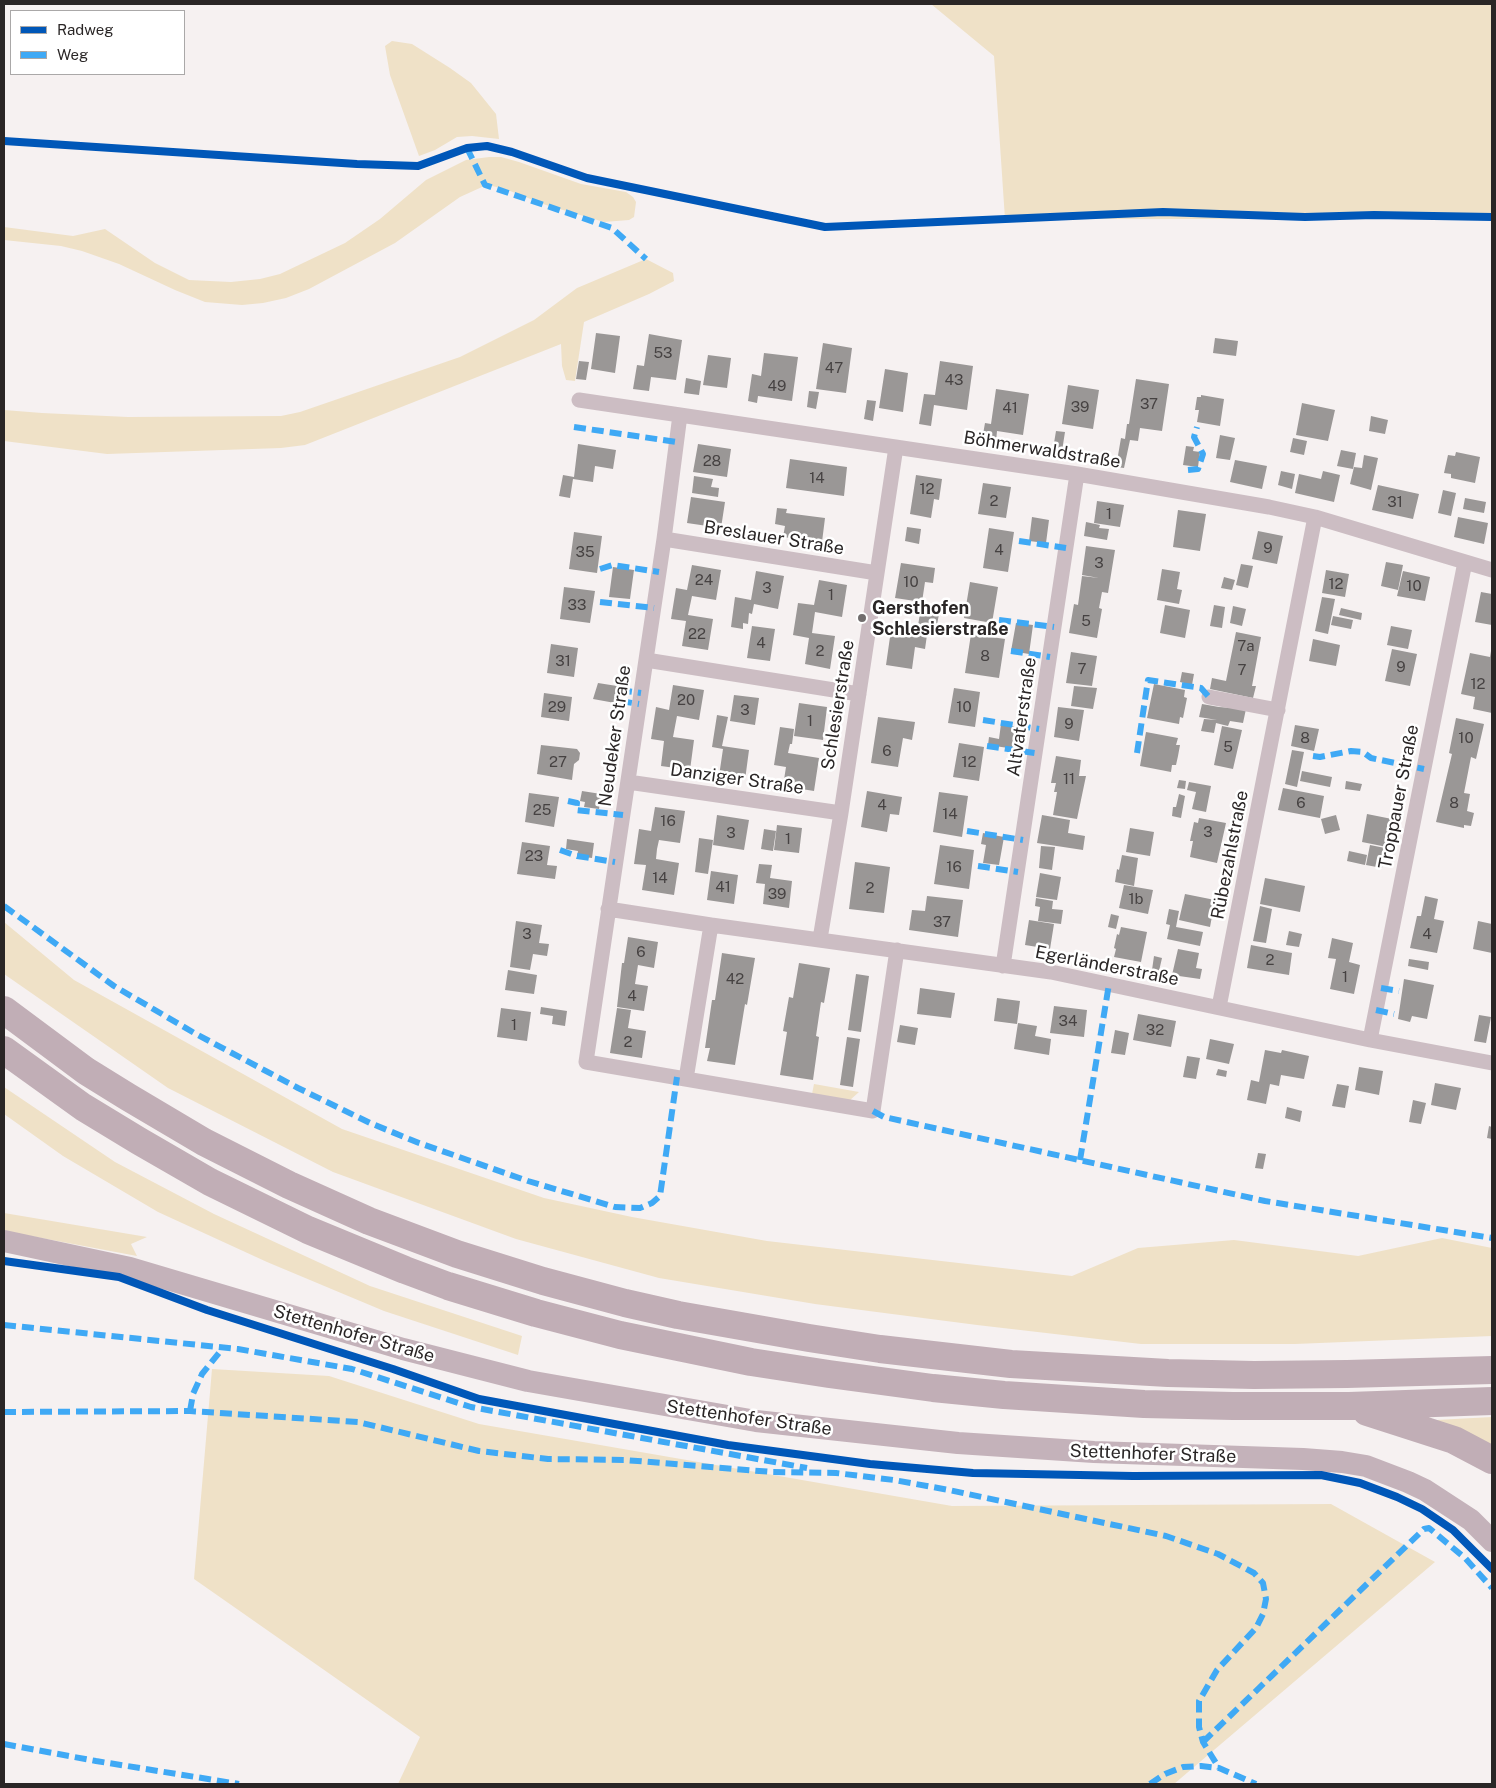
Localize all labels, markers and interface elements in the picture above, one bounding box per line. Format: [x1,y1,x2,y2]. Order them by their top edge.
legend [10,10,185,75]
text: Radweg [57,21,114,38]
text: Weg [57,46,88,63]
house number: 53 [653,344,673,362]
house number: 47 [825,359,843,377]
house number: 43 [945,371,963,389]
house number: 49 [768,377,786,395]
house number: 37 [1140,395,1158,413]
house number: 39 [1071,398,1089,416]
house number: 41 [1002,399,1018,417]
street label: Böhmerwaldstraße [962,427,1122,473]
house number: 28 [703,452,721,470]
house number: 14 [809,469,825,487]
house number: 12 [919,480,935,498]
house number: 2 [990,492,998,510]
house number: 31 [1387,493,1403,511]
house number: 1 [1106,505,1112,523]
street label: Breslauer Straße [702,516,846,560]
house number: 9 [1263,539,1273,557]
house number: 4 [994,541,1004,559]
house number: 35 [575,543,595,561]
house number: 3 [1094,554,1104,572]
house number: 24 [695,571,713,589]
house number: 10 [903,573,919,591]
house number: 12 [1328,575,1344,593]
house number: 10 [1406,577,1422,595]
house number: 3 [762,579,772,597]
house number: 1 [828,586,834,604]
house number: 33 [568,596,586,614]
place label: Gersthofen Schlesierstraße [872,597,1009,640]
marker: Gersthofen Schlesierstraße [856,612,868,624]
house number: 5 [1081,612,1091,630]
house number: 22 [688,625,706,643]
house number: 4 [756,634,766,652]
house number: 7a [1237,637,1255,655]
street label: Schlesierstraße [817,638,859,772]
house number: 2 [816,642,824,660]
house number: 8 [980,647,990,665]
house number: 31 [555,652,571,670]
street label: Altvaterstraße [1003,656,1041,778]
house number: 9 [1396,658,1406,676]
house number: 7 [1077,660,1087,678]
house number: 7 [1237,661,1247,679]
street label: Neudeker Straße [594,664,636,808]
house number: 12 [1470,675,1486,693]
house number: 20 [677,691,695,709]
house number: 29 [548,698,566,716]
house number: 10 [956,698,972,716]
house number: 3 [740,701,750,719]
house number: 1 [807,712,813,730]
house number: 9 [1064,715,1074,733]
street label: Troppauer Straße [1374,723,1424,871]
house number: 8 [1300,729,1310,747]
house number: 10 [1458,729,1474,747]
house number: 5 [1223,738,1233,756]
house number: 6 [882,742,892,760]
house number: 27 [549,753,567,771]
house number: 12 [961,753,977,771]
street label: Danziger Straße [669,759,805,799]
house number: 11 [1063,770,1075,788]
street label: Rübezahlstraße [1207,789,1253,921]
house number: 6 [1296,794,1306,812]
house number: 8 [1449,794,1459,812]
house number: 4 [877,796,887,814]
house number: 25 [533,801,551,819]
house number: 14 [942,805,958,823]
house number: 16 [660,812,676,830]
house number: 3 [1203,823,1213,841]
house number: 3 [726,824,736,842]
house number: 1 [785,830,791,848]
house number: 23 [525,847,543,865]
house number: 16 [946,858,962,876]
house number: 14 [652,869,668,887]
house number: 41 [715,878,731,896]
house number: 2 [866,879,874,897]
house number: 39 [768,885,786,903]
house number: 1b [1128,890,1144,908]
house number: 37 [933,913,951,931]
house number: 3 [522,925,532,943]
house number: 4 [1422,925,1432,943]
street label: Egerländerstraße [1033,941,1181,991]
house number: 6 [636,943,646,961]
house number: 2 [1266,951,1274,969]
house number: 1 [1342,968,1348,986]
house number: 42 [726,970,744,988]
house number: 4 [627,987,637,1005]
house number: 34 [1059,1012,1077,1030]
house number: 1 [511,1016,517,1034]
house number: 32 [1146,1021,1164,1039]
house number: 2 [624,1033,632,1051]
street label: Stettenhofer Straße [271,1301,437,1367]
street label: Stettenhofer Straße [665,1396,833,1440]
street label: Stettenhofer Straße [1069,1440,1237,1468]

